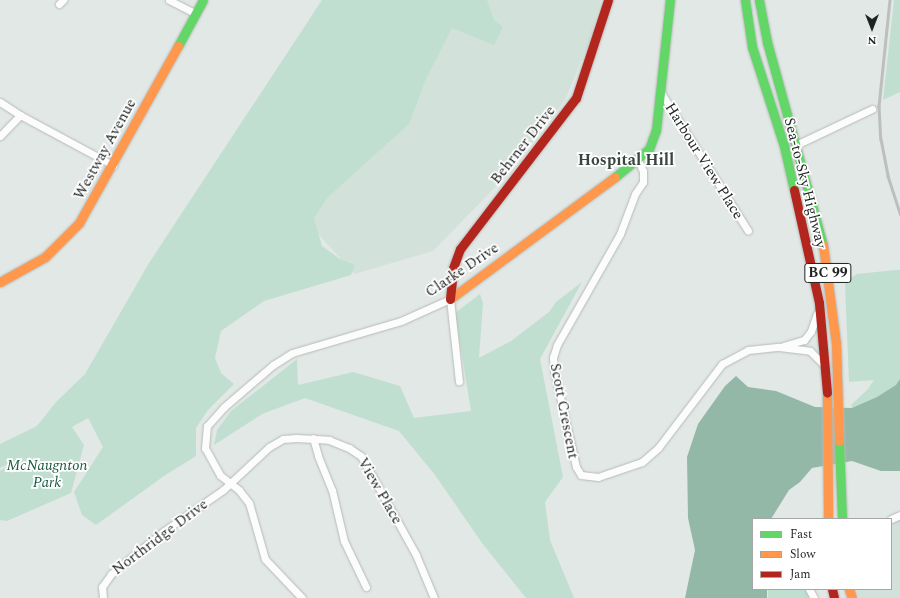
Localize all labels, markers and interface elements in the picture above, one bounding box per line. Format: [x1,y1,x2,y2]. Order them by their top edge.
north arrow [852,8,892,48]
text: N [868,32,877,49]
street label: Westway Avenue [70,96,140,202]
street label: Harbour View Place [661,99,747,223]
street label: Behrner Drive [487,102,559,188]
street label: Sea-to-Sky Highway [780,116,830,250]
district label: Hospital Hill [578,150,674,170]
street label: Clarke Drive [422,239,502,301]
road number: BC 99 [804,261,852,285]
street label: Scott Crescent [546,362,582,460]
street label: View Place [354,455,406,527]
park label: McNaugnton Park [7,456,87,491]
street label: Northridge Drive [109,495,211,579]
legend [752,518,892,590]
text: Fast [790,525,812,544]
text: Slow [790,545,815,564]
text: Jam [790,565,811,584]

